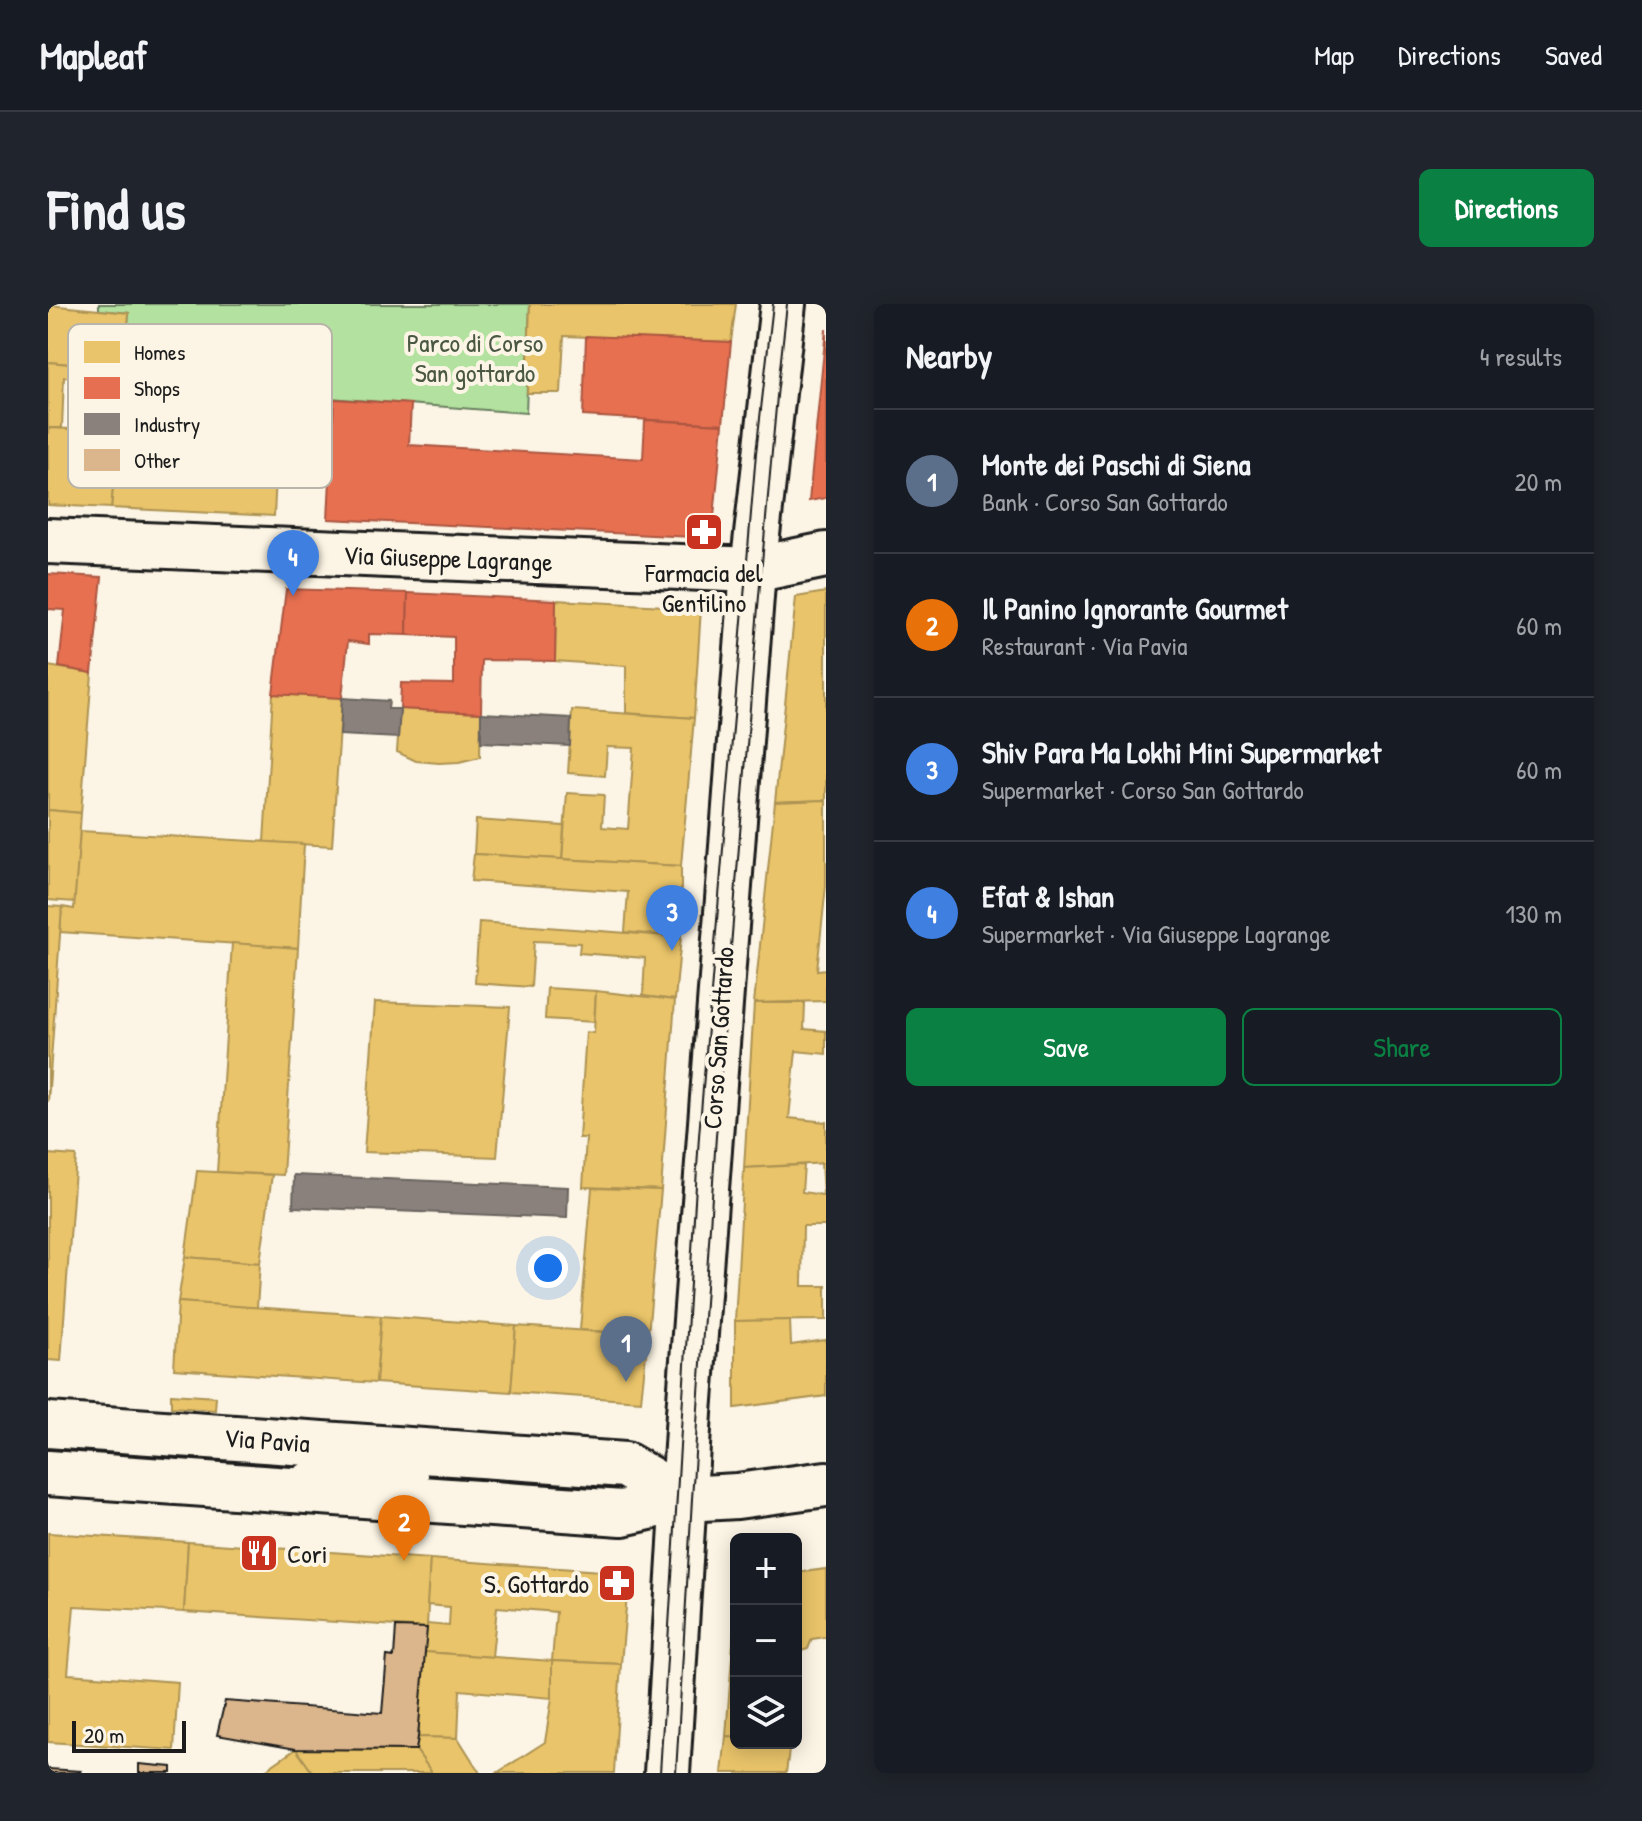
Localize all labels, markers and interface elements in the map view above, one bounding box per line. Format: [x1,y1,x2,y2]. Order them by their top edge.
text: Mapleaf [40,29,148,81]
text: Map [1314,36,1354,74]
text: Directions [1398,36,1501,74]
text: Saved [1545,36,1602,74]
button: Directions [1419,169,1594,247]
text: Find us [48,171,186,246]
legend [68,324,332,488]
park label: Parco di Corso San gottardo [407,325,543,390]
text: Nearby [906,333,992,379]
text: Homes [134,337,185,367]
text: 4 results [1480,339,1562,374]
text: Shops [134,373,180,403]
text: Industry [134,409,200,439]
text: Monte dei Paschi di Siena [982,444,1251,484]
text: Other [134,445,181,475]
text: 1 [927,464,937,499]
text: 20 m [1515,464,1562,499]
text: Bank · Corso San Gottardo [982,484,1228,519]
pharmacy icon: Farmacia del Gentilino [683,511,725,553]
pin: 4 [267,530,319,596]
street label: Via Giuseppe Lagrange [343,537,553,579]
place label: Farmacia del Gentilino [644,555,763,620]
text: Il Panino Ignorante Gourmet [982,588,1288,628]
text: 2 [926,608,938,643]
text: 60 m [1516,608,1562,643]
text: Restaurant · Via Pavia [982,628,1187,663]
text: Shiv Para Ma Lokhi Mini Supermarket [982,732,1381,772]
text: 3 [926,752,938,787]
text: 60 m [1516,752,1562,787]
text: Supermarket · Corso San Gottardo [982,772,1304,807]
text: Efat & Ishan [982,876,1114,916]
pin: 3 [646,885,698,951]
text: 4 [927,896,937,931]
text: 130 m [1506,896,1562,931]
text: Supermarket · Via Giuseppe Lagrange [982,916,1331,951]
street label: Corso San Gottardo [694,946,742,1130]
button: Save [906,1008,1226,1086]
button: Share [1242,1008,1562,1086]
your location [528,1248,568,1288]
pin: 1 [600,1316,652,1382]
street label: Via Pavia [223,1420,311,1460]
pin: 2 [378,1495,430,1561]
restaurant icon: Cori [238,1532,280,1574]
map controls [730,1533,802,1749]
button: + [730,1533,802,1605]
place label: Cori [287,1536,328,1571]
pharmacy icon: S. Gottardo [596,1562,638,1604]
place label: S. Gottardo [484,1566,589,1601]
button: − [730,1605,802,1677]
button: layers [730,1677,802,1749]
scale bar [72,1717,186,1753]
text: 20 m [84,1720,124,1750]

